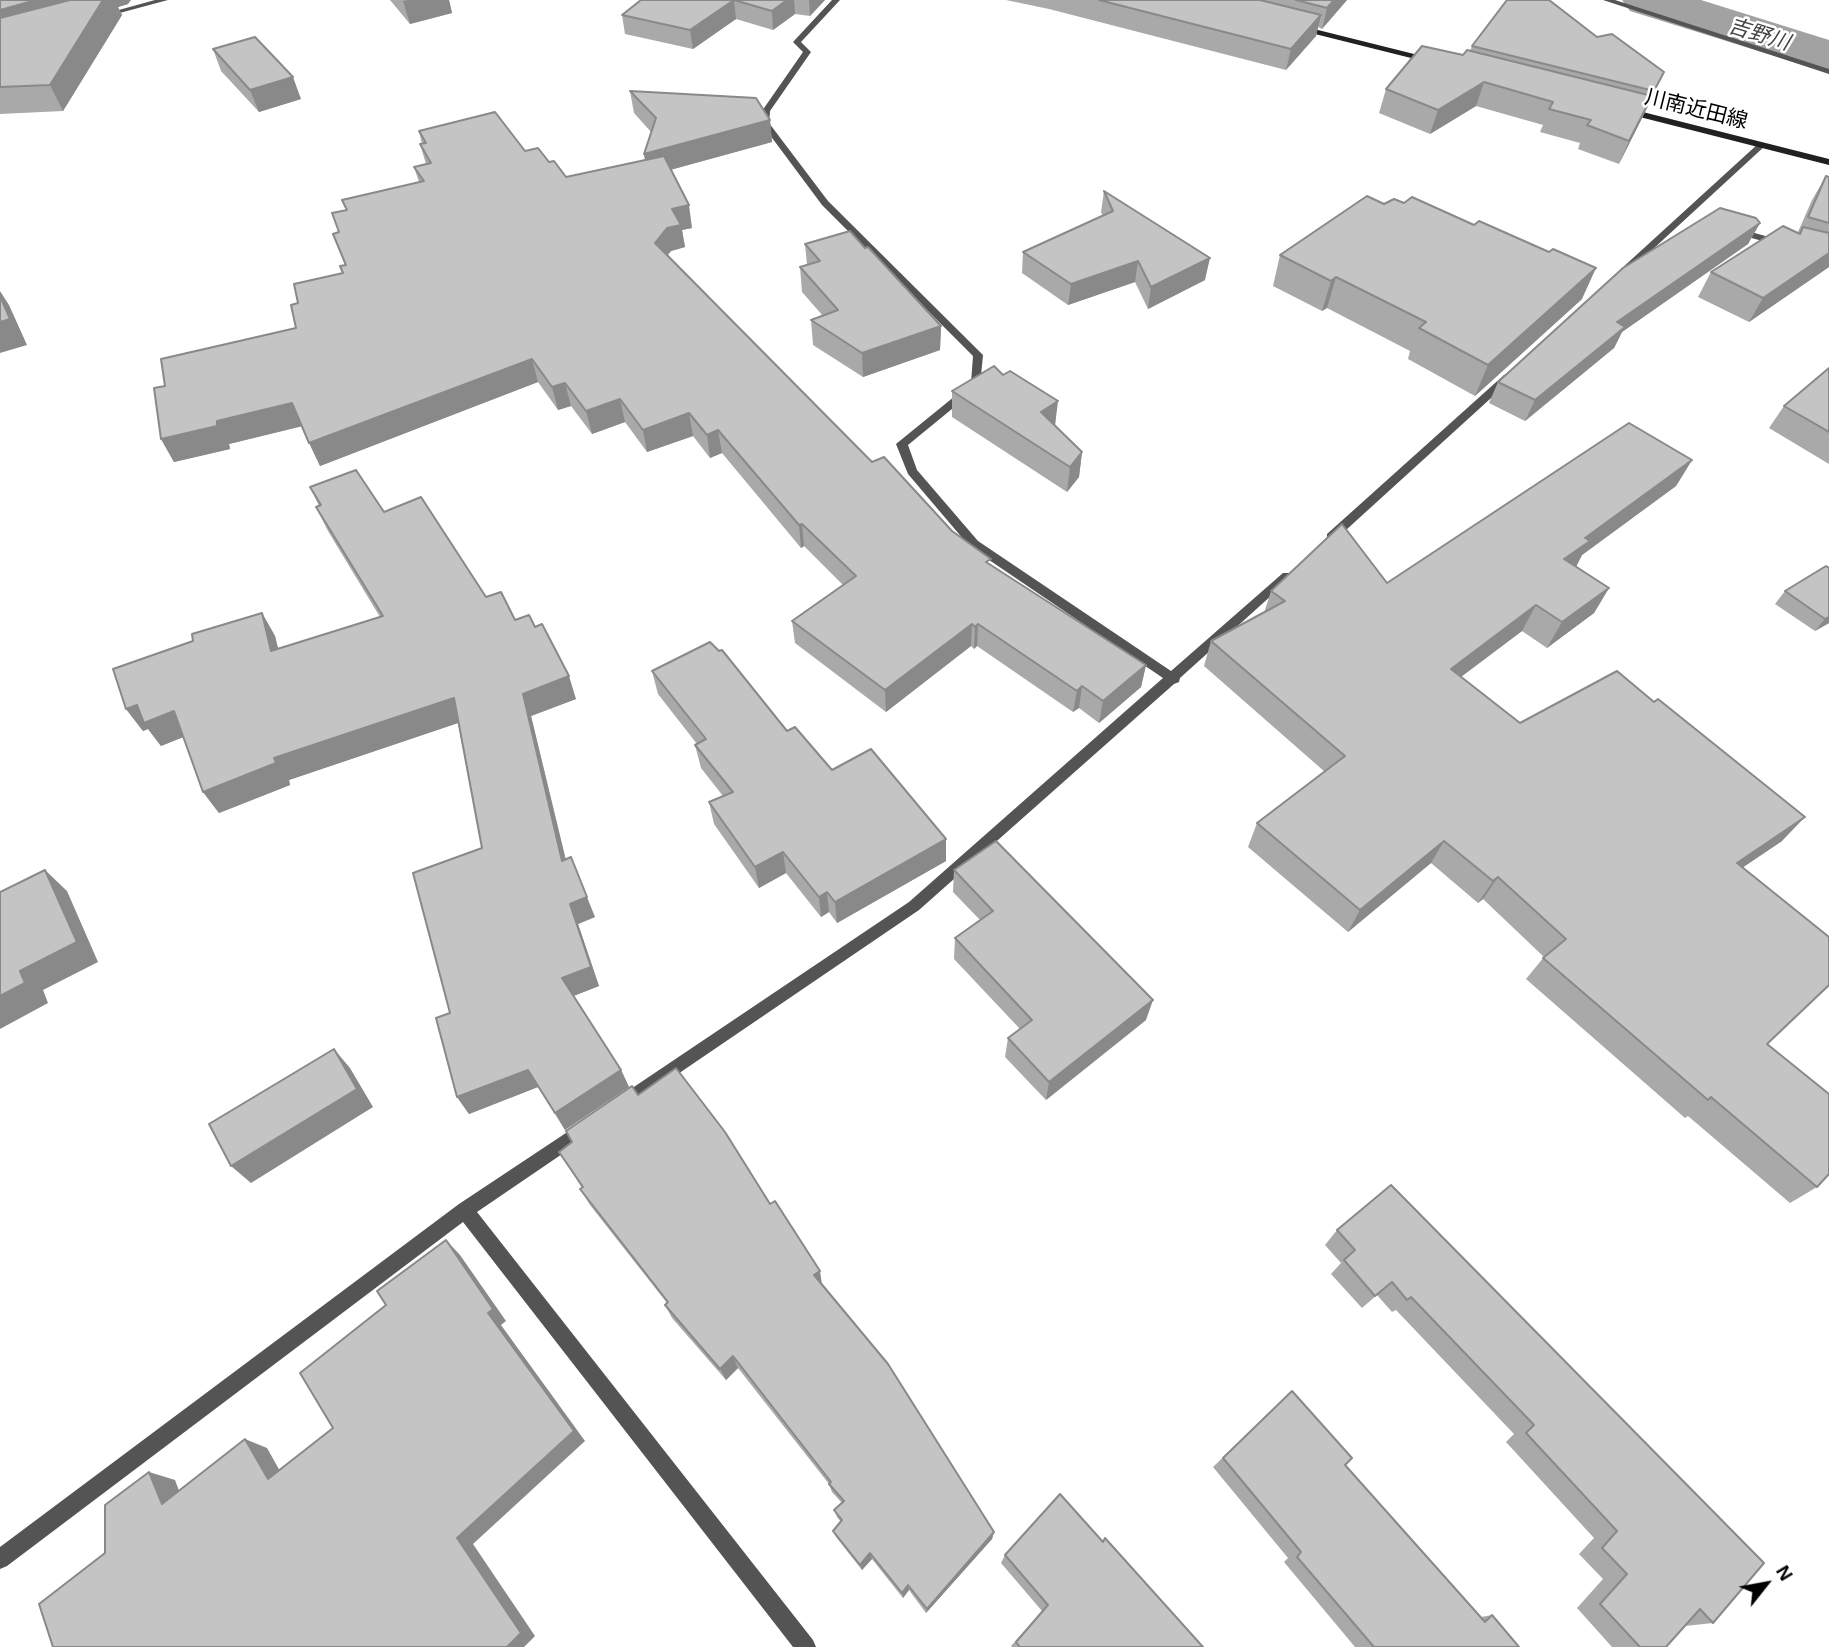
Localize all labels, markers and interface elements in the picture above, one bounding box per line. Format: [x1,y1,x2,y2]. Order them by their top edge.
water label: 吉野川 [1725,14,1793,56]
street label: 川南近田線 [1642,85,1750,135]
north arrow [1731,1549,1801,1619]
text: N [1772,1562,1797,1584]

